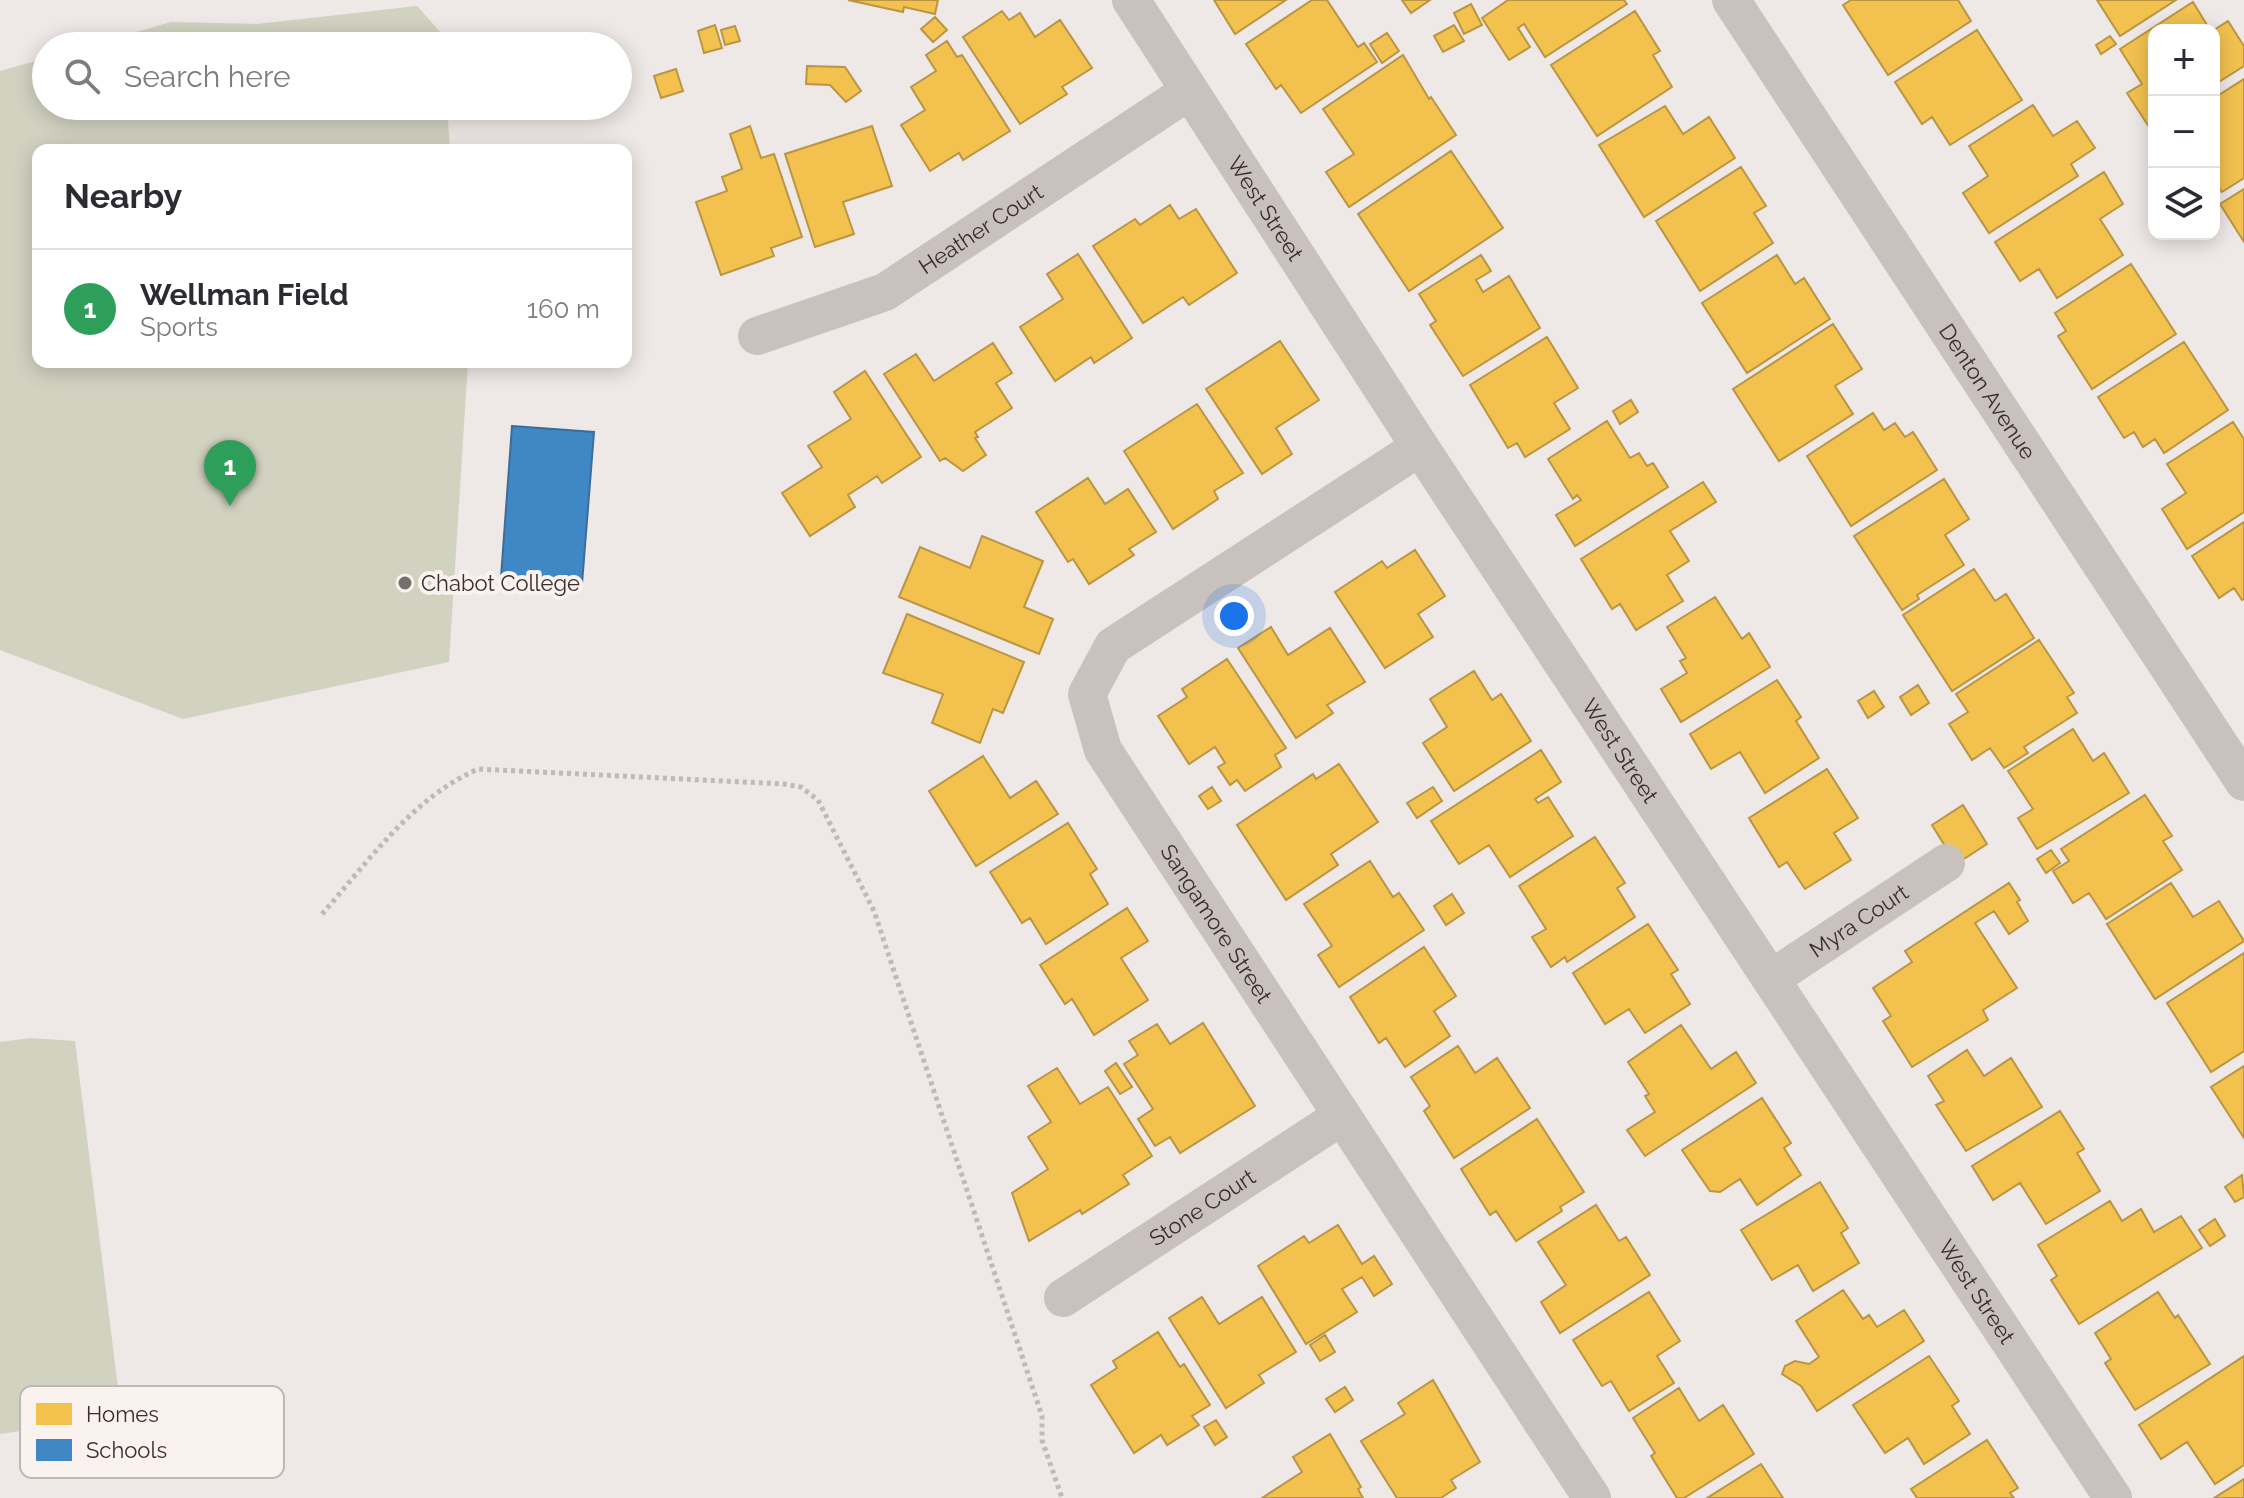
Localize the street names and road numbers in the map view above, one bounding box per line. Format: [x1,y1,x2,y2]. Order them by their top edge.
street label: West Street [1222,151,1309,266]
street label: Heather Court [914,178,1048,279]
street label: Denton Avenue [1934,319,2042,464]
street label: West Street [1577,694,1664,808]
street label: Sangamore Street [1155,839,1278,1008]
street label: Myra Court [1804,878,1914,963]
street label: Stone Court [1144,1163,1260,1251]
street label: West Street [1933,1235,2021,1349]

